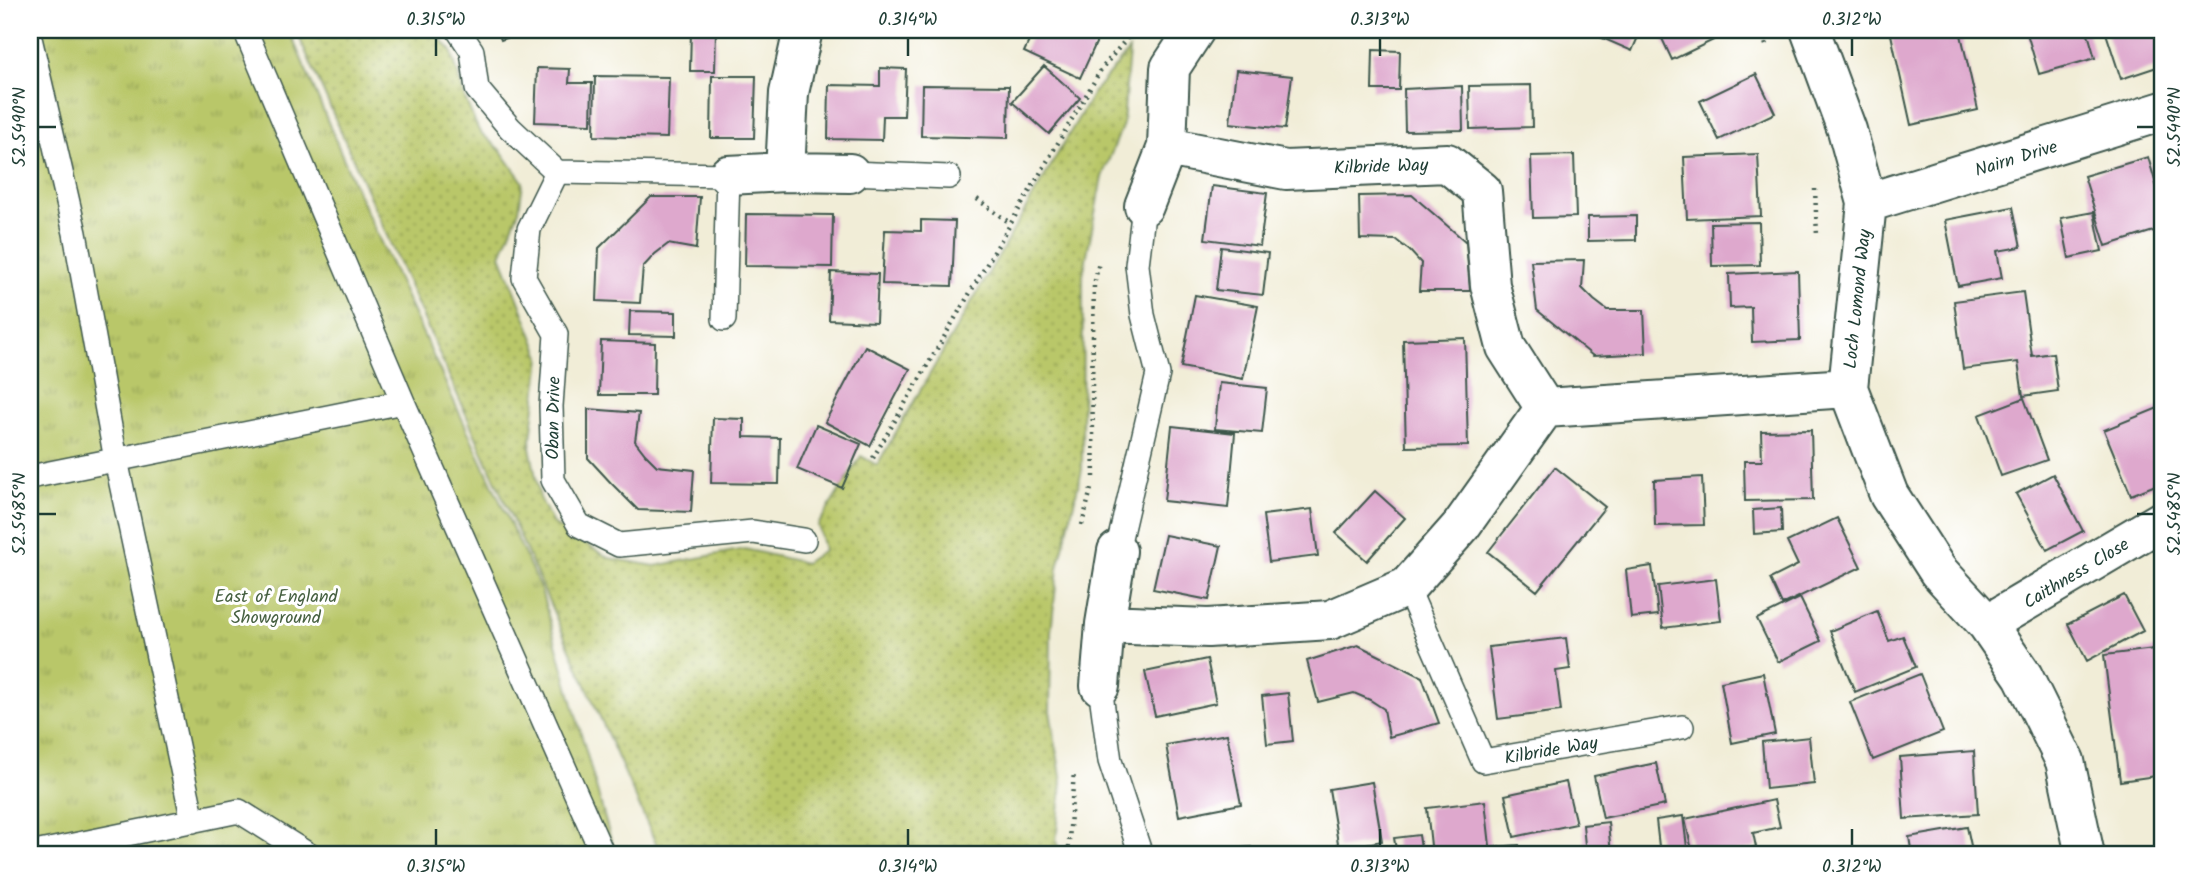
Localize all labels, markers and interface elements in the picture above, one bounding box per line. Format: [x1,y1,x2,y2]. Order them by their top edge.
text: 0.315°W [406,6,466,35]
text: 0.314°W [878,6,938,35]
text: 0.313°W [1350,6,1410,35]
text: 0.312°W [1822,6,1882,35]
text: 52.5490°N [6,87,35,167]
text: 52.5490°N [2161,87,2190,167]
street label: Nairn Drive [1971,133,2061,186]
street label: Kilbride Way [1333,151,1429,184]
street label: Loch Lomond Way [1837,227,1880,370]
street label: Oban Drive [539,376,570,460]
text: 52.5485°N [6,473,35,555]
text: 52.5485°N [2161,473,2190,555]
street label: Caithness Close [2018,531,2135,617]
park label: East of England Showground [214,583,339,633]
street label: Kilbride Way [1502,729,1601,774]
text: 0.315°W [406,853,466,882]
text: 0.314°W [878,853,938,882]
text: 0.313°W [1350,853,1410,882]
text: 0.312°W [1822,853,1882,882]

